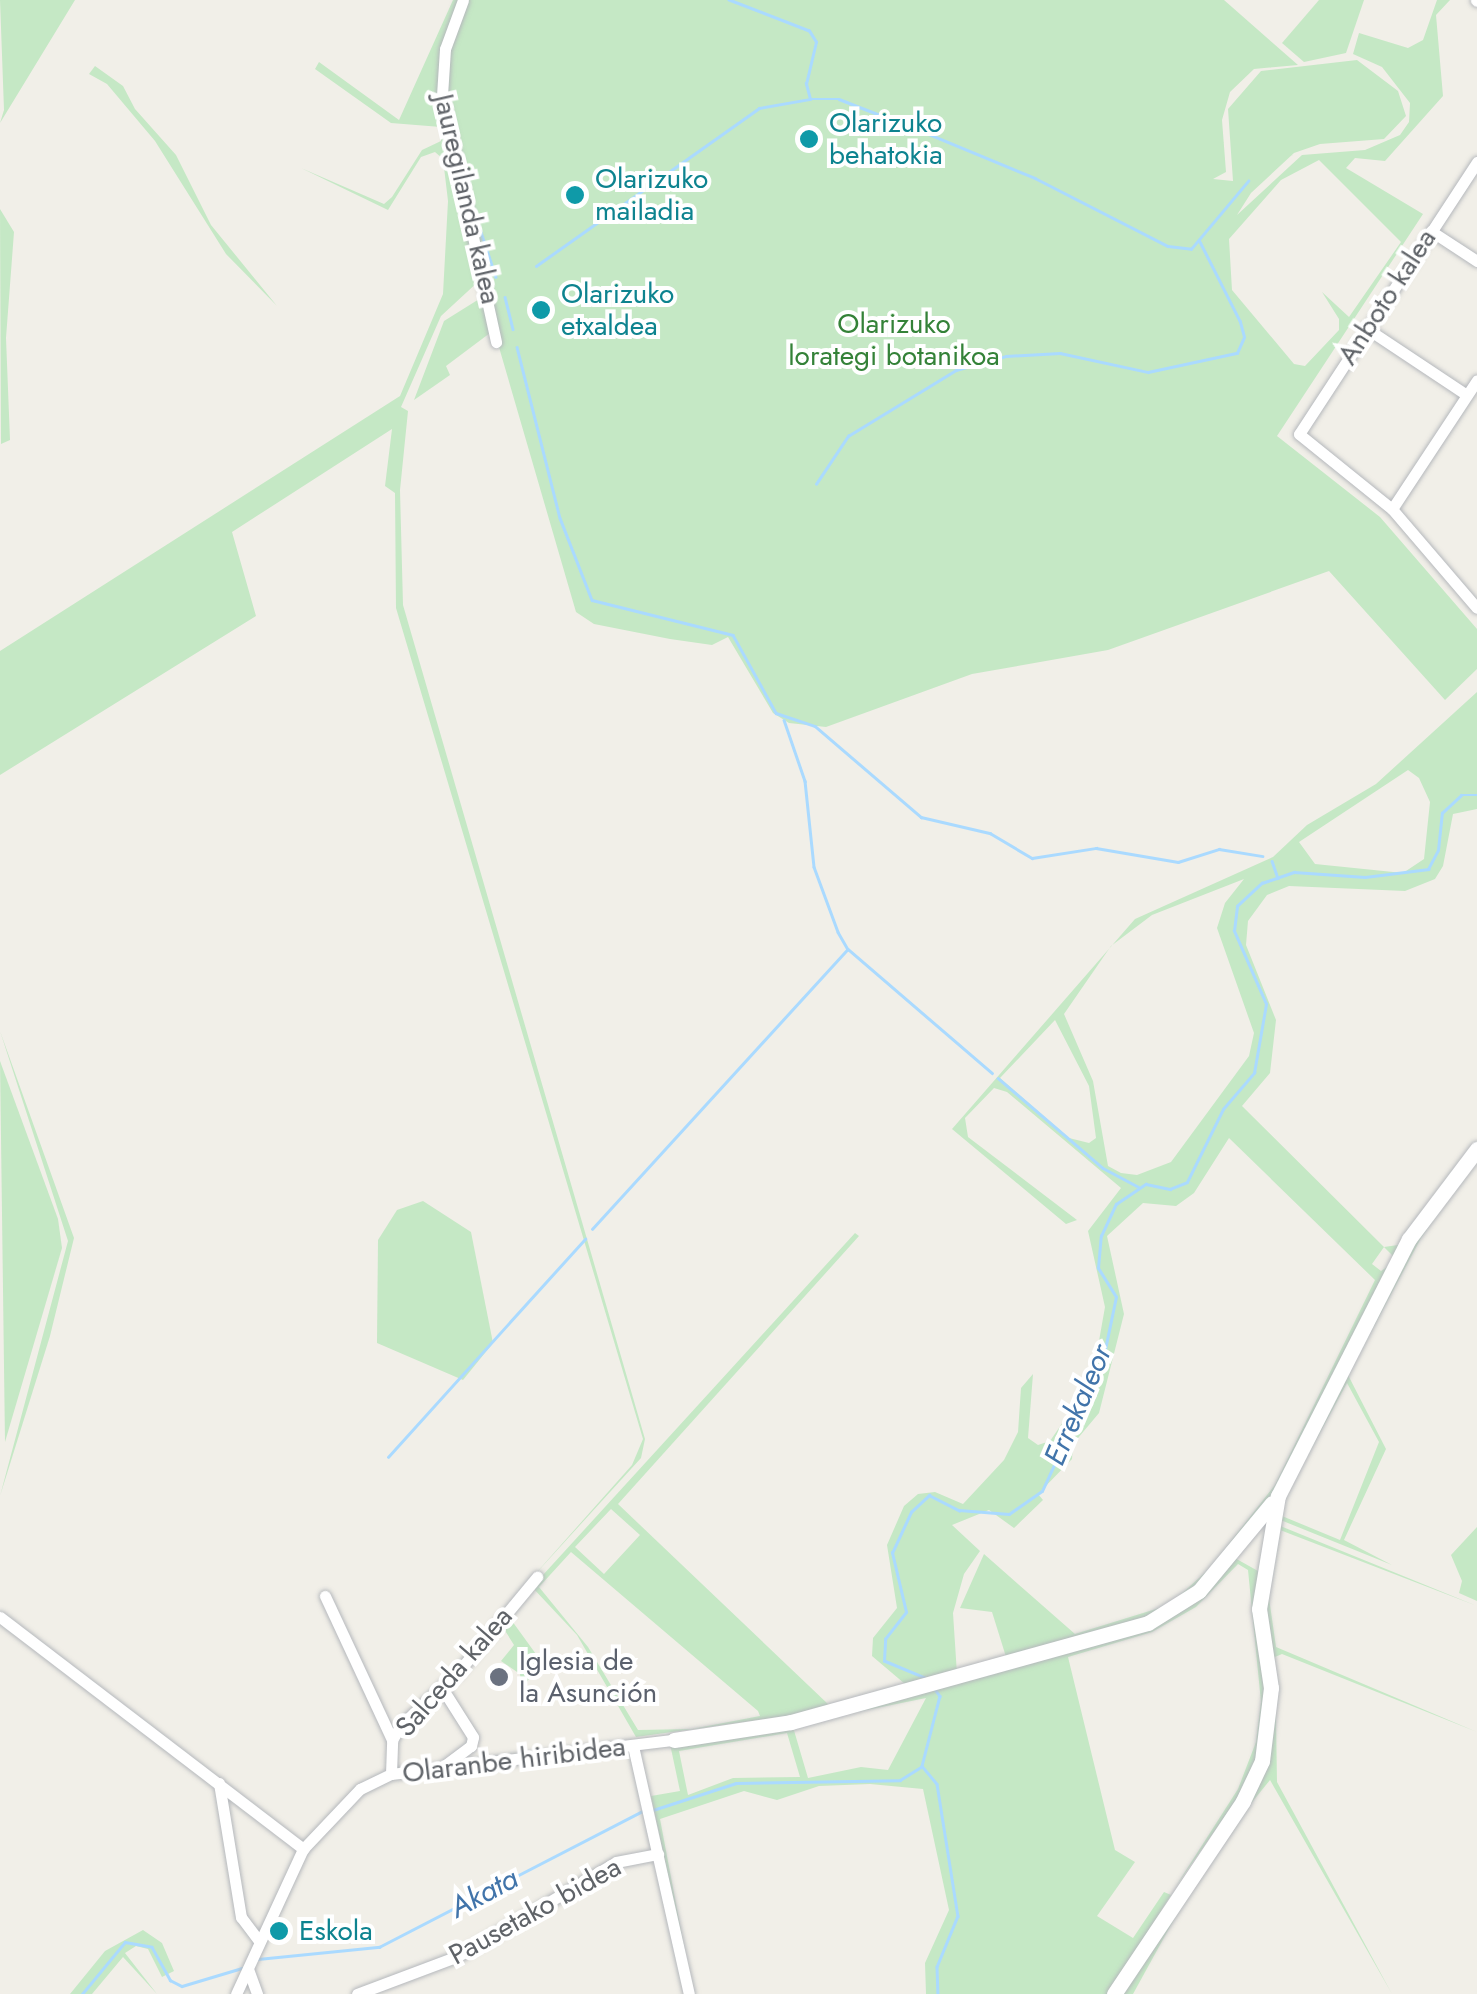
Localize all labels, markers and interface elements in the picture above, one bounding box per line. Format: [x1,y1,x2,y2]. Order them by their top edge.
street label: Jauregilanda kalea [427,91,507,307]
place label: Olarizuko behatokia [829,106,943,172]
marker: Olarizuko behatokia [798,128,820,150]
place label: Olarizuko mailadia [595,162,708,228]
marker: Olarizuko mailadia [564,184,586,206]
street label: Anboto kalea [1331,223,1443,371]
place label: Olarizuko etxaldea [561,277,674,343]
marker: Olarizuko etxaldea [530,299,552,321]
park label: Olarizuko lorategi botanikoa [788,307,1000,373]
water label: Errekaleor [1037,1339,1119,1471]
street label: Salceda kalea [389,1600,519,1744]
place label: Iglesia de la Asunción [519,1644,657,1710]
marker: Iglesia de la Asunción [488,1666,510,1688]
street label: Olaranbe hiribidea [401,1730,627,1790]
street label: Pausetako bidea [443,1850,627,1972]
water label: Akata [444,1860,524,1926]
place label: Eskola [299,1914,373,1948]
marker: Eskola [268,1920,290,1942]

